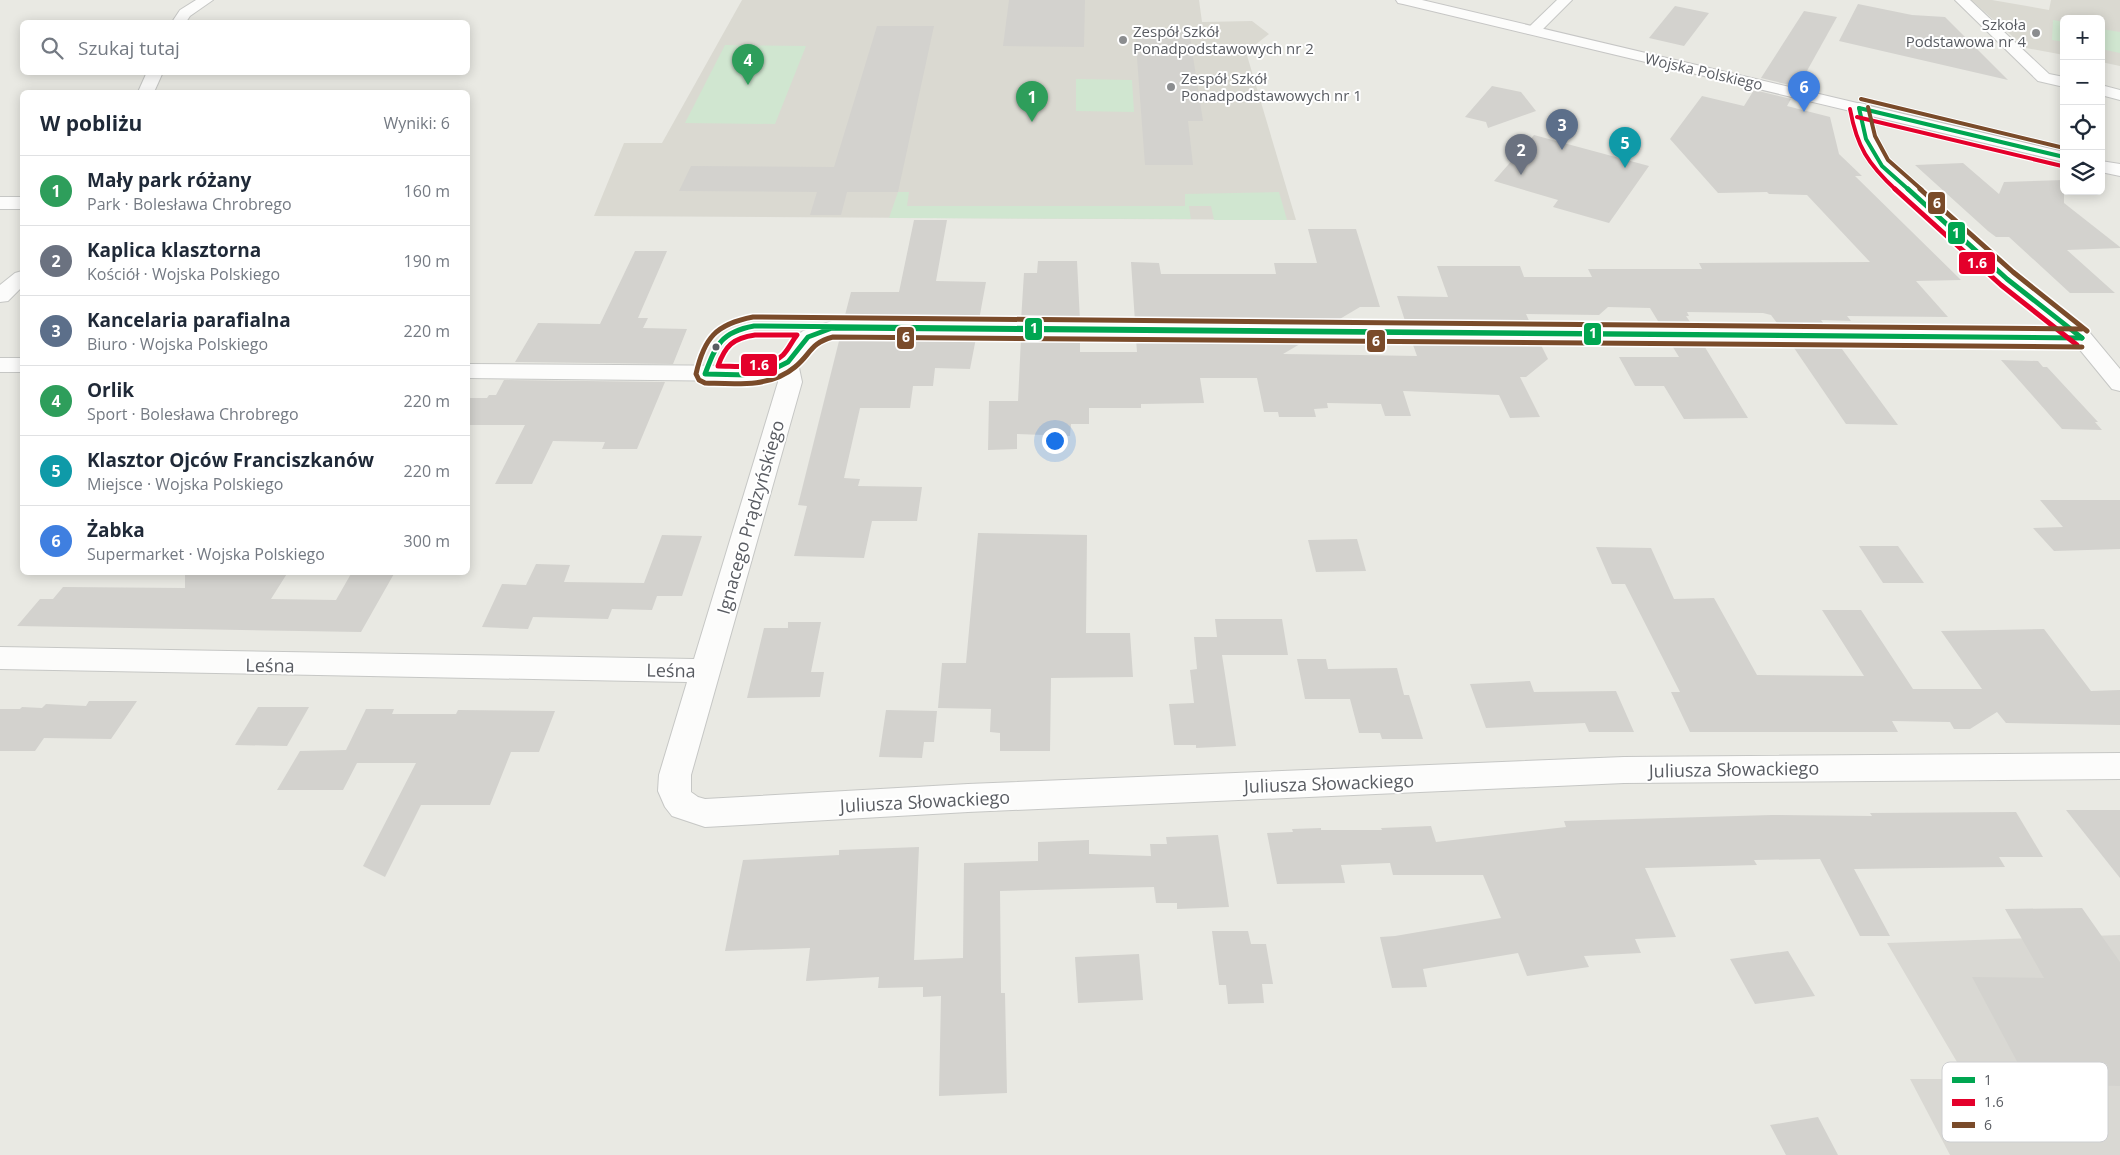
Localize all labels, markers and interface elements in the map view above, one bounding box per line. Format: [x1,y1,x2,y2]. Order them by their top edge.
place label: Szkoła Podstawowa nr 4 [1906,14,2026,51]
map controls [2060,15,2105,195]
button: + [2060,15,2105,60]
search box [20,20,470,75]
place label: Zespół Szkół Ponadpodstawowych nr 2 [1133,21,1314,58]
marker: Szkoła Podstawowa nr 4 [2030,27,2042,39]
icon: search [38,34,66,62]
marker: Zespół Szkół Ponadpodstawowych nr 2 [1117,34,1129,46]
text: Szukaj tutaj [78,35,180,61]
pin: 4 [732,44,764,85]
street label: Wojska Polskiego [1643,48,1765,94]
button: − [2060,60,2105,105]
place label: Zespół Szkół Ponadpodstawowych nr 1 [1181,68,1362,105]
pin: 6 [1788,71,1820,112]
pin: 1 [1016,81,1048,122]
marker: Zespół Szkół Ponadpodstawowych nr 1 [1165,81,1177,93]
button: locate [2060,105,2105,150]
text: W pobliżu [40,109,142,137]
pin: 3 [1546,109,1578,150]
text: Wyniki: 6 [383,112,450,134]
pin: 5 [1609,127,1641,168]
pin: 2 [1505,134,1537,175]
button: layers [2060,150,2105,195]
text: Mały park różany [87,167,251,193]
text: 1 [51,180,61,202]
text: 160 m [404,180,450,202]
line badge: 6 [1927,191,1946,215]
text: Park · Bolesława Chrobrego [87,193,292,215]
text: 6 [1933,193,1941,212]
line badge: 1 [1947,221,1966,245]
text: 1 [1952,223,1960,242]
text: Kaplica klasztorna [87,237,261,263]
text: 2 [51,250,61,272]
text: 190 m [404,250,450,272]
line badge: 1.6 [1958,251,1996,275]
text: 1.6 [1967,253,1987,272]
text: Kościół · Wojska Polskiego [87,263,280,285]
text: Kancelaria parafialna [87,307,291,333]
line badge: 1 [1024,317,1043,341]
text: 1 [1030,318,1038,337]
text: 3 [51,320,61,342]
text: 220 m [404,320,450,342]
line badge: 1 [1583,322,1602,346]
text: 1 [1589,323,1597,342]
line badge: 6 [896,326,915,350]
text: 6 [902,327,910,346]
line badge: 6 [1366,329,1386,353]
text: 6 [1372,331,1380,350]
text: Biuro · Wojska Polskiego [87,333,268,355]
unlabelled marker [711,342,721,352]
line badge: 1.6 [740,353,778,377]
text: 1.6 [749,355,769,374]
text: Orlik [87,377,134,403]
text: 4 [51,390,61,412]
text: 220 m [404,390,450,412]
text: Sport · Bolesława Chrobrego [87,403,299,425]
street label: Ignacego Prądzyńskiego [711,417,789,617]
your location [1042,428,1068,454]
text: Klasztor Ojców Franciszkanów [87,447,374,473]
text: 5 [51,460,61,482]
text: 220 m [404,460,450,482]
text: Miejsce · Wojska Polskiego [87,473,283,495]
text: Żabka [87,517,145,543]
text: 6 [51,530,61,552]
text: 300 m [404,530,450,552]
text: Supermarket · Wojska Polskiego [87,543,325,565]
street label: Leśna [245,653,295,677]
street label: Leśna [646,658,696,682]
street label: Juliusza Słowackiego [1647,756,1819,783]
street label: Juliusza Słowackiego [1242,768,1414,798]
street label: Juliusza Słowackiego [837,785,1011,818]
legend [1942,1062,2108,1142]
text: 1 [1984,1070,1992,1089]
text: 1.6 [1984,1092,2004,1111]
text: 6 [1984,1115,1992,1134]

